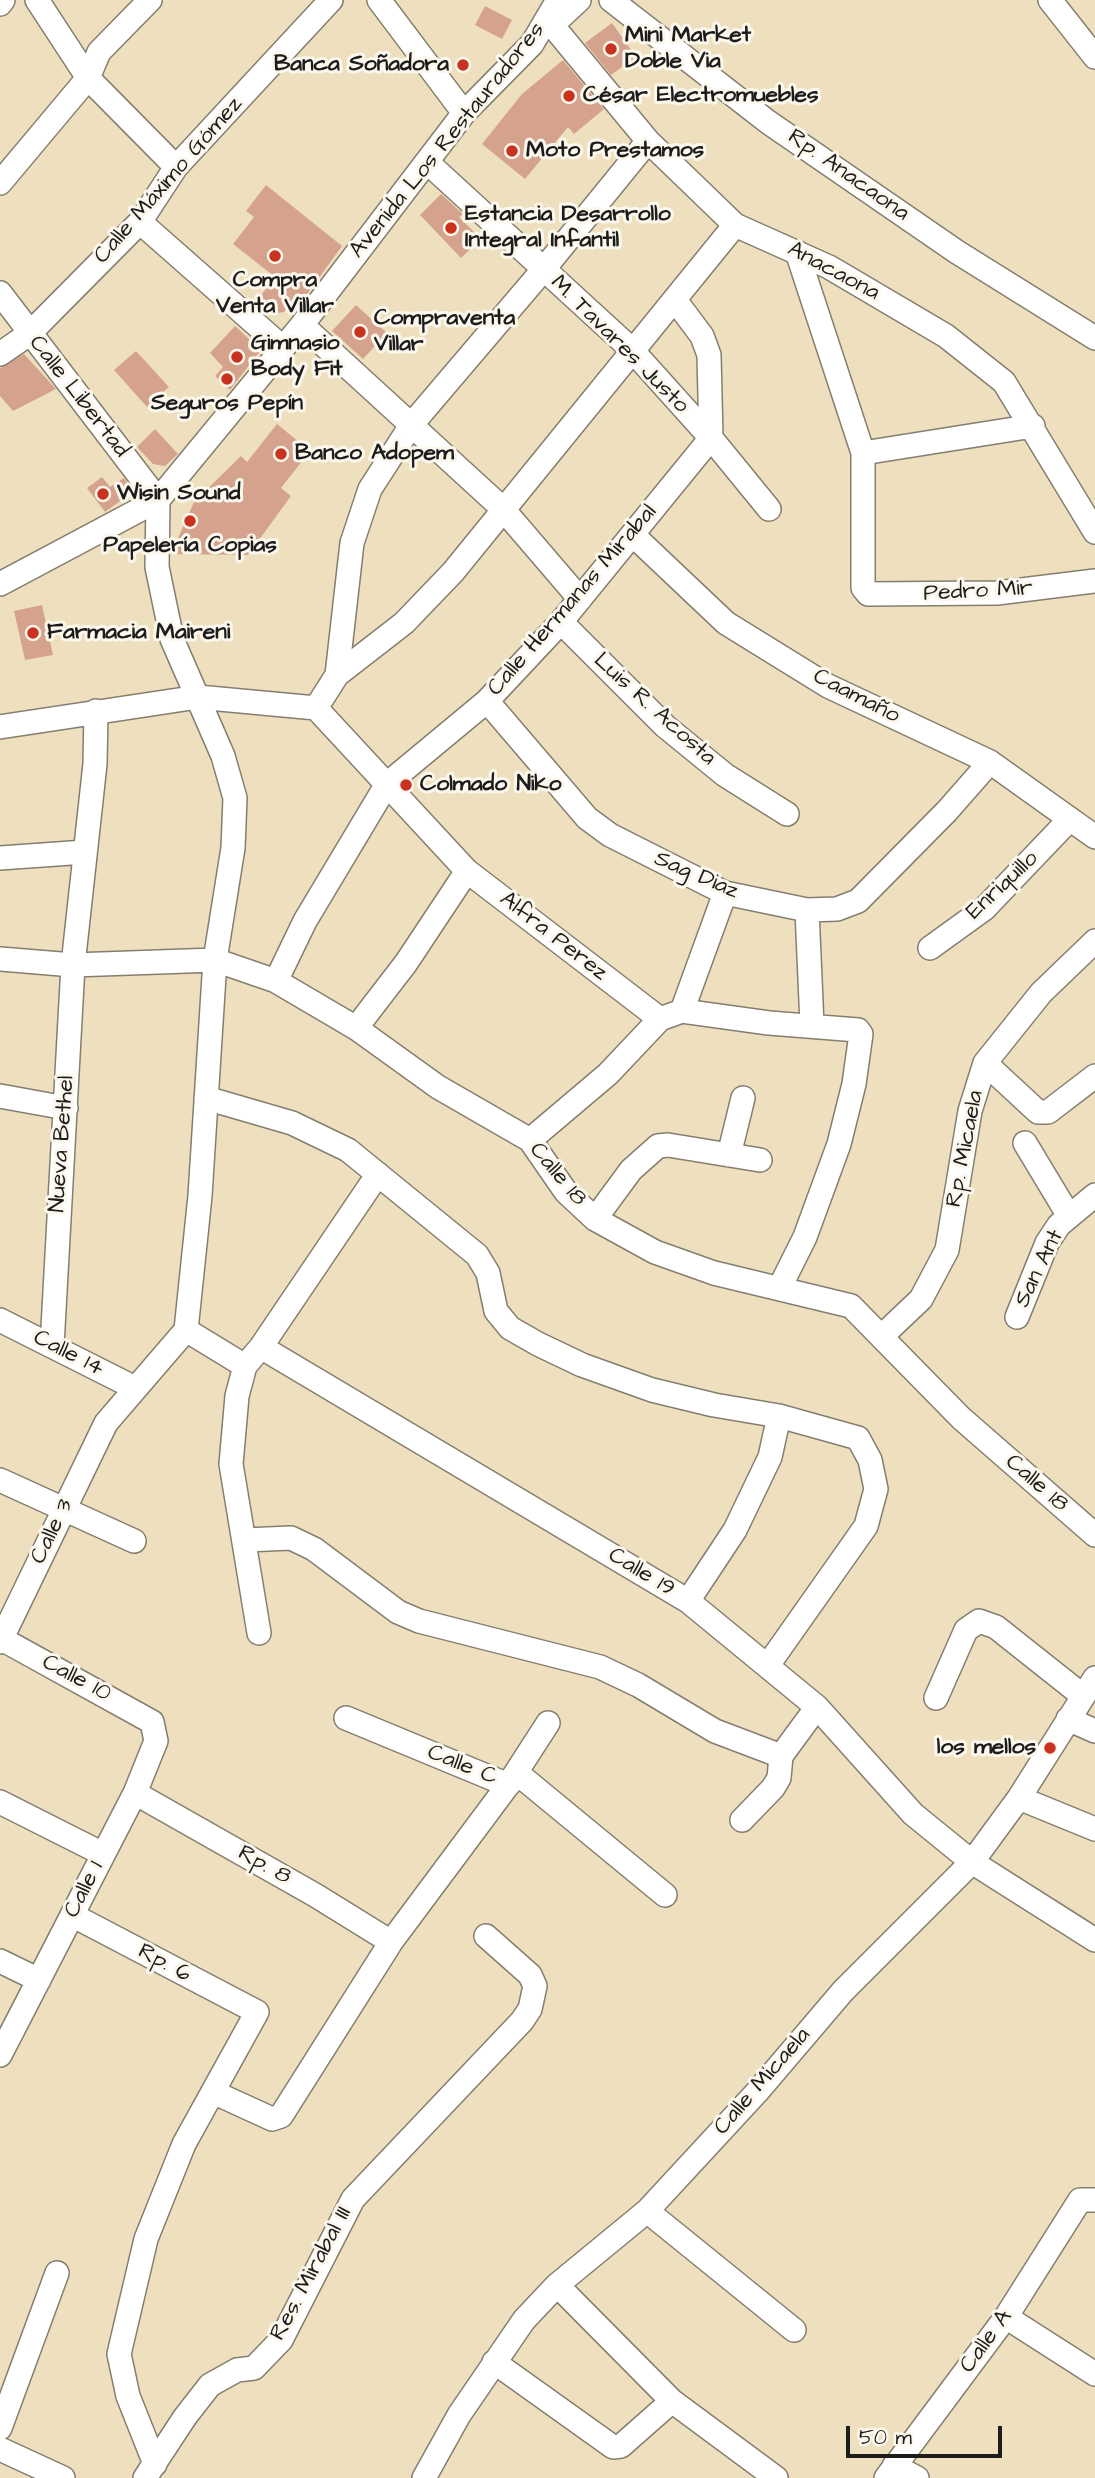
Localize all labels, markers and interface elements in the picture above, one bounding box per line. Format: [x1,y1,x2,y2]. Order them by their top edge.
street label: Avenida Los Restauradores [344,18,552,264]
place label: Mini Market Doble Via [625,22,751,76]
marker: Mini Market Doble Via [603,41,619,57]
place label: Banca Soñadora [274,51,449,79]
marker: Banca Soñadora [455,57,471,73]
place label: César Electromuebles [583,82,819,110]
marker: César Electromuebles [561,88,577,104]
street label: Calle Máximo Gómez [89,92,249,270]
street label: Rp. Anacaona [782,124,914,228]
place label: Moto Prestamos [526,137,704,165]
marker: Moto Prestamos [504,143,520,159]
place label: Estancia Desarrollo Integral Infantil [465,201,671,255]
marker: Estancia Desarrollo Integral Infantil [443,220,459,236]
street label: Anacaona [782,236,884,308]
marker: Compra Venta Villar [267,248,283,264]
place label: Compra Venta Villar [216,267,334,321]
street label: M. Tavares Justo [544,270,694,420]
place label: Compraventa Villar [374,305,515,359]
marker: Compraventa Villar [352,324,368,340]
place label: Gimnasio Body Fit [251,330,343,384]
street label: Calle Libertad [22,331,134,463]
marker: Gimnasio Body Fit [229,349,245,365]
marker: Seguros Pepín [219,371,235,387]
place label: Seguros Pepín [151,390,303,418]
place label: Banco Adopem [295,440,454,468]
marker: Banco Adopem [273,446,289,462]
place label: Wisin Sound [117,480,241,508]
marker: Wisin Sound [95,486,111,502]
street label: Calle Hermanas Mirabal [482,500,664,702]
marker: Papelería Copias [182,513,198,529]
place label: Papelería Copias [103,532,277,560]
street label: Pedro Mir [923,575,1033,609]
place label: Farmacia Maireni [47,619,230,647]
marker: Farmacia Maireni [25,625,41,641]
street label: Luis R. Acosta [587,648,721,772]
street label: Caamaño [808,663,904,731]
place label: Colmado Niko [420,771,561,799]
marker: Colmado Niko [398,777,414,793]
street label: Sag Diaz [650,846,742,906]
street label: Enriquillo [961,846,1045,926]
street label: Alfra Perez [494,886,612,988]
street label: Nueva Bethel [44,1075,82,1213]
street label: Rp. Micaela [941,1088,991,1210]
street label: Calle 18 [522,1138,592,1212]
street label: San Ant [1009,1226,1071,1312]
street label: Calle 14 [28,1325,108,1383]
street label: Calle 18 [999,1449,1073,1519]
street label: Calle 3 [26,1495,80,1569]
street label: Calle 19 [603,1542,679,1604]
street label: Calle 10 [37,1649,115,1709]
place label: los mellos [937,1734,1036,1762]
street label: Calle C [423,1740,501,1792]
marker: los mellos [1042,1740,1058,1756]
street label: Rp. 8 [233,1840,295,1892]
street label: Calle 1 [59,1857,111,1923]
street label: Rp. 6 [133,1939,195,1989]
street label: Calle Micaela [709,2023,817,2141]
street label: Res. Mirabal III [265,2202,359,2346]
street label: Calle A [955,2305,1019,2379]
scale bar [850,2412,1006,2456]
text: 50 m [859,2423,912,2452]

